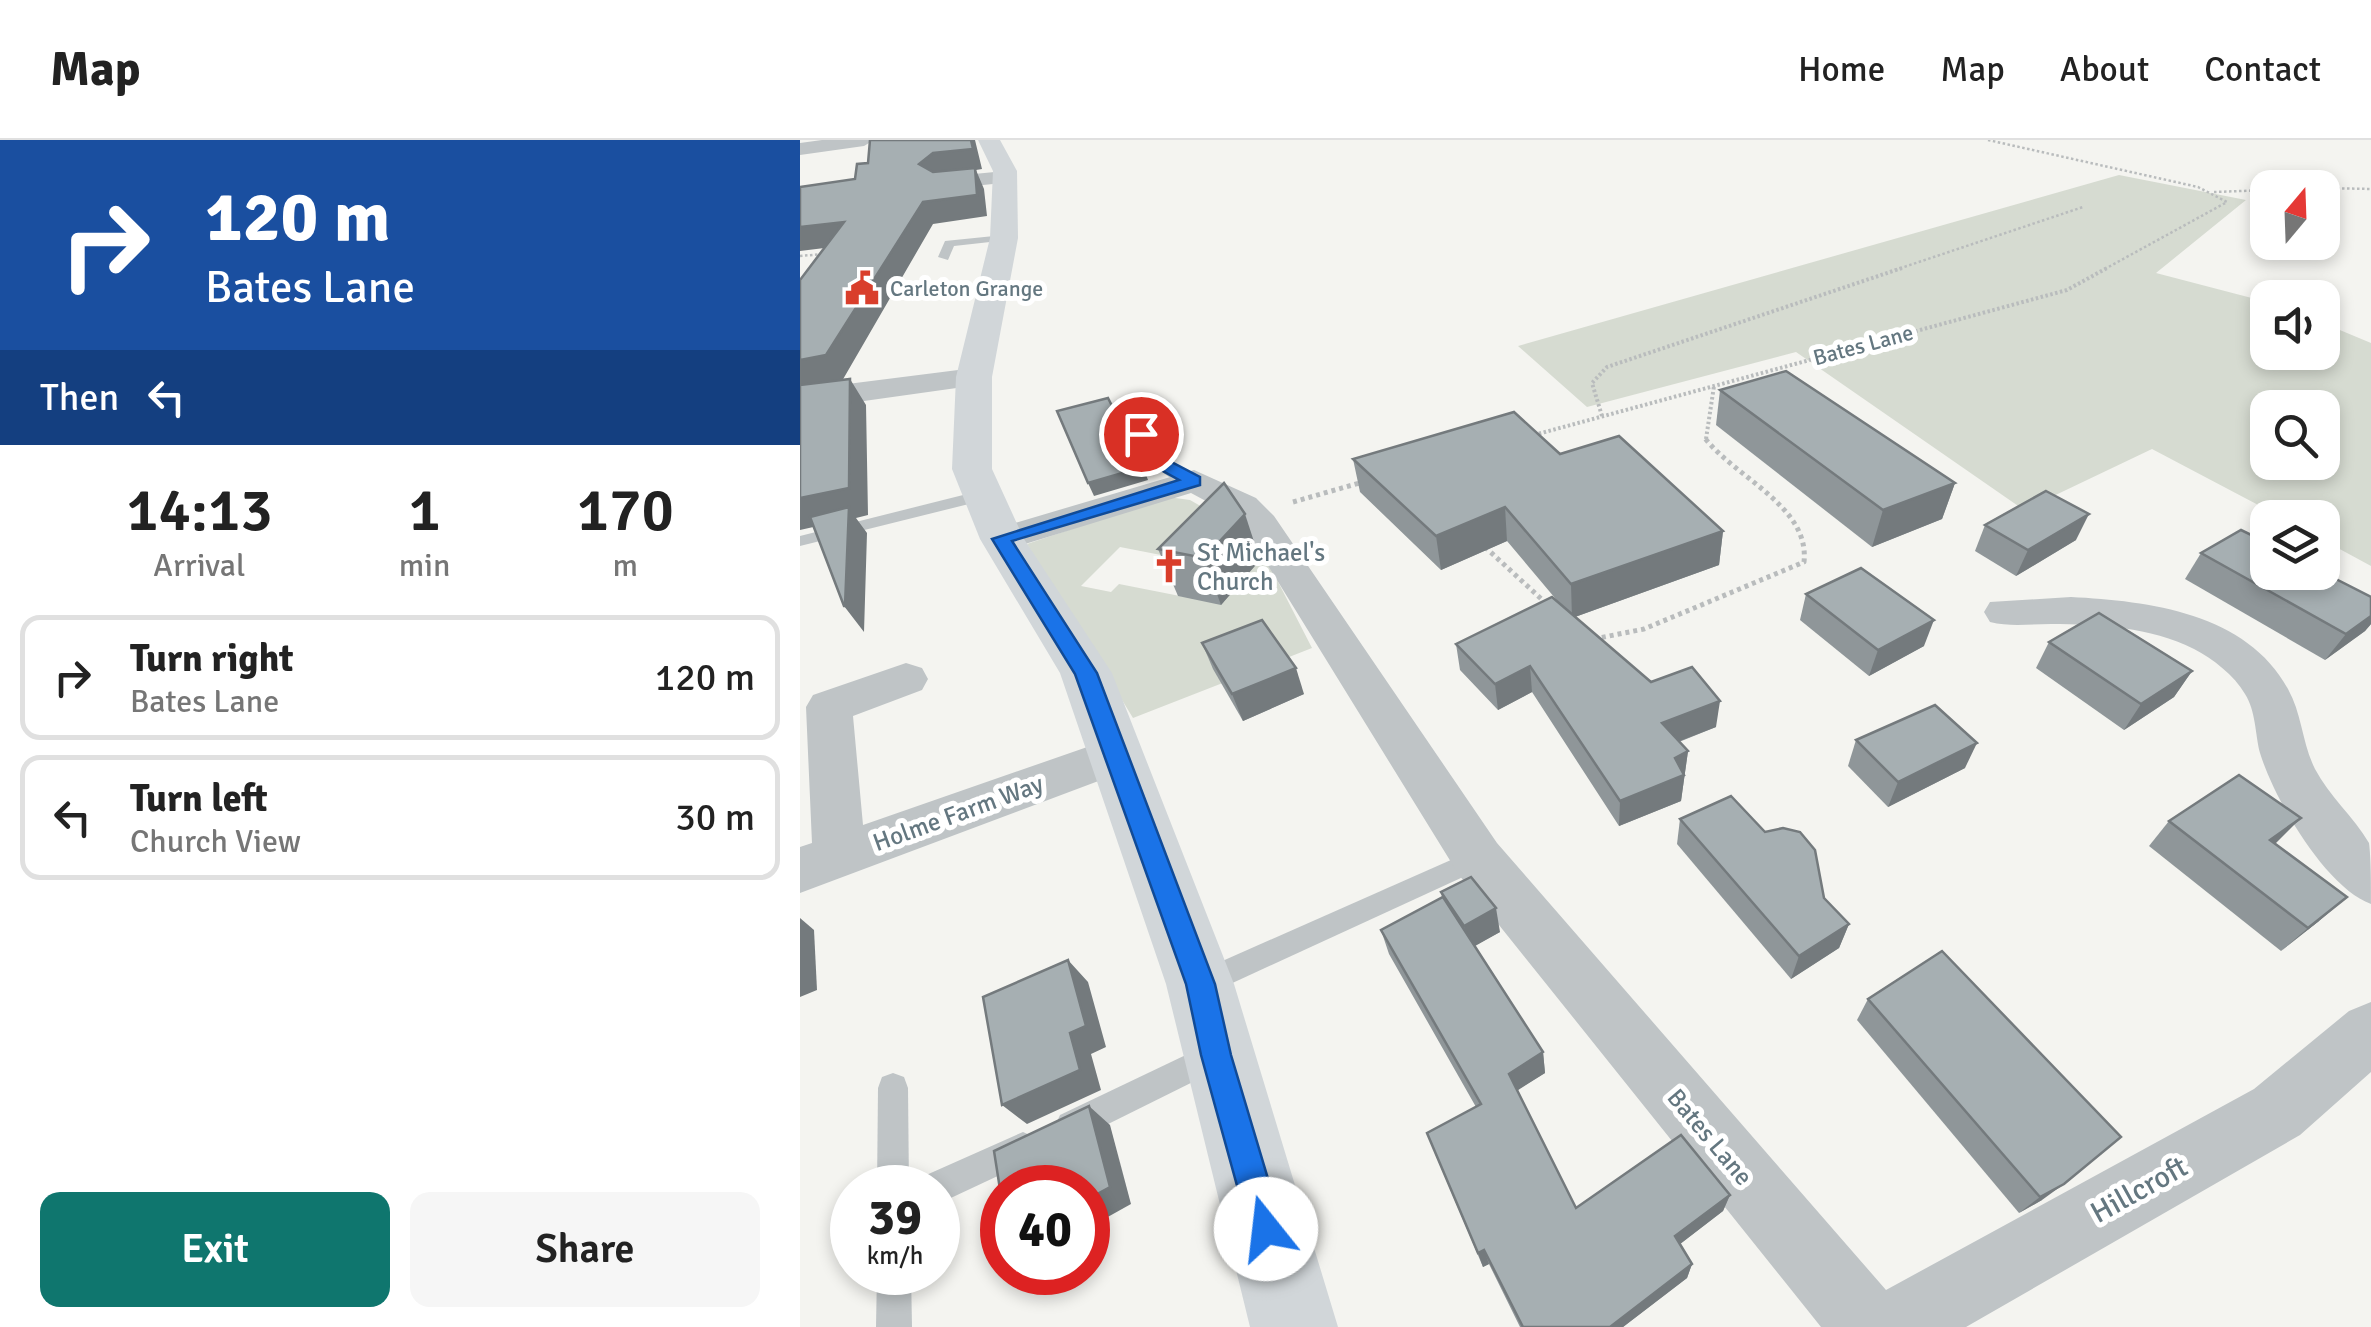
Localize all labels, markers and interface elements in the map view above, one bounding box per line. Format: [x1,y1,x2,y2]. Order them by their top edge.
text: Map [50,40,140,99]
text: Home [1798,48,1885,91]
text: Map [1940,48,2005,91]
text: About [2060,48,2149,91]
text: Contact [2204,48,2321,91]
north arrow [2250,170,2340,260]
map controls [2250,170,2340,590]
text: 120 m [205,174,390,260]
icon: right [40,180,170,310]
text: Bates Lane [205,260,415,315]
public building icon: Carleton Grange [843,269,881,307]
place label: Carleton Grange [890,275,1043,302]
button: sound [2250,280,2340,370]
street label: Bates Lane [1810,319,1916,371]
icon: left [139,370,194,425]
text: Then [40,374,119,421]
button: search [2250,390,2340,480]
pin [1099,392,1184,477]
icon: arrive [1114,407,1169,462]
text: 14:13 [126,474,273,548]
text: 1 [408,474,441,548]
text: 170 [577,474,674,548]
button: layers [2250,500,2340,590]
place label: St Michael's Church [1197,537,1325,597]
text: Arrival [153,546,246,585]
text: min [399,546,450,585]
text: m [612,546,638,585]
church icon: St Michael's Church [1150,547,1188,585]
text: Turn right [130,635,294,682]
icon: right [45,650,100,705]
text: 120 m [655,654,755,701]
text: Bates Lane [130,682,279,721]
street label: Holme Farm Way [869,768,1048,858]
text: Turn left [130,775,268,822]
icon: left [45,790,100,845]
text: 30 m [675,794,755,841]
text: Church View [130,822,301,861]
street label: Bates Lane [1661,1082,1759,1192]
street label: Hillcroft [2084,1148,2194,1232]
speed limit sign: 40 [980,1165,1110,1295]
position arrow [1214,1177,1318,1281]
text: 39 [868,1187,922,1249]
button: Exit [40,1192,390,1307]
button: Share [410,1192,760,1307]
text: km/h [867,1240,923,1271]

